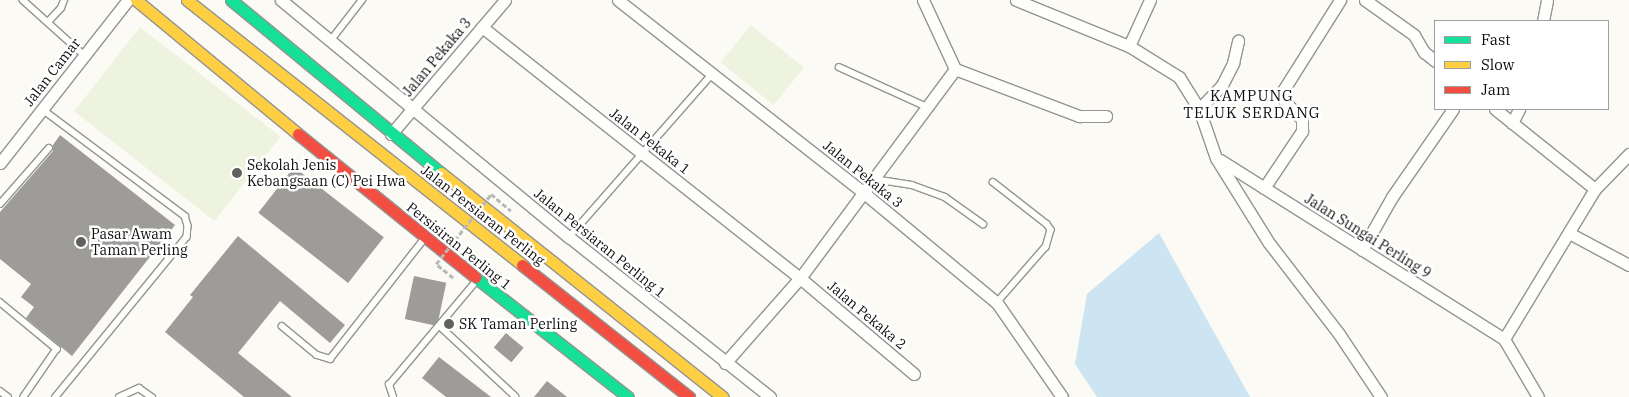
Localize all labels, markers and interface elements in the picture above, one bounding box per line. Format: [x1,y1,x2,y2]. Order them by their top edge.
street label: Jalan Pekaka 3 [399,14,475,100]
legend [1434,20,1609,110]
text: Fast [1481,30,1511,49]
street label: Jalan Camar [20,35,84,109]
text: Slow [1481,55,1514,74]
text: Jam [1481,80,1510,99]
district label: KAMPUNG TELUK SERDANG [1182,86,1322,121]
street label: Jalan Pekaka 1 [607,104,693,178]
street label: Jalan Pekaka 3 [820,137,906,211]
place label: Sekolah Jenis Kebangsaan (C) Pei Hwa [247,157,406,190]
street label: Jalan Persiaran Perling [418,161,548,269]
marker: Sekolah Jenis Kebangsaan (C) Pei Hwa [231,167,243,179]
street label: Jalan Persiaran Perling 1 [531,185,669,301]
street label: Jalan Sungai Perling 9 [1302,190,1434,282]
street label: Persisiran Perling 1 [403,199,515,293]
place label: Pasar Awam Taman Perling [91,226,188,258]
marker: Pasar Awam Taman Perling [75,236,87,248]
street label: Jalan Pekaka 2 [824,277,910,353]
place label: SK Taman Perling [459,316,577,332]
marker: SK Taman Perling [443,318,455,330]

